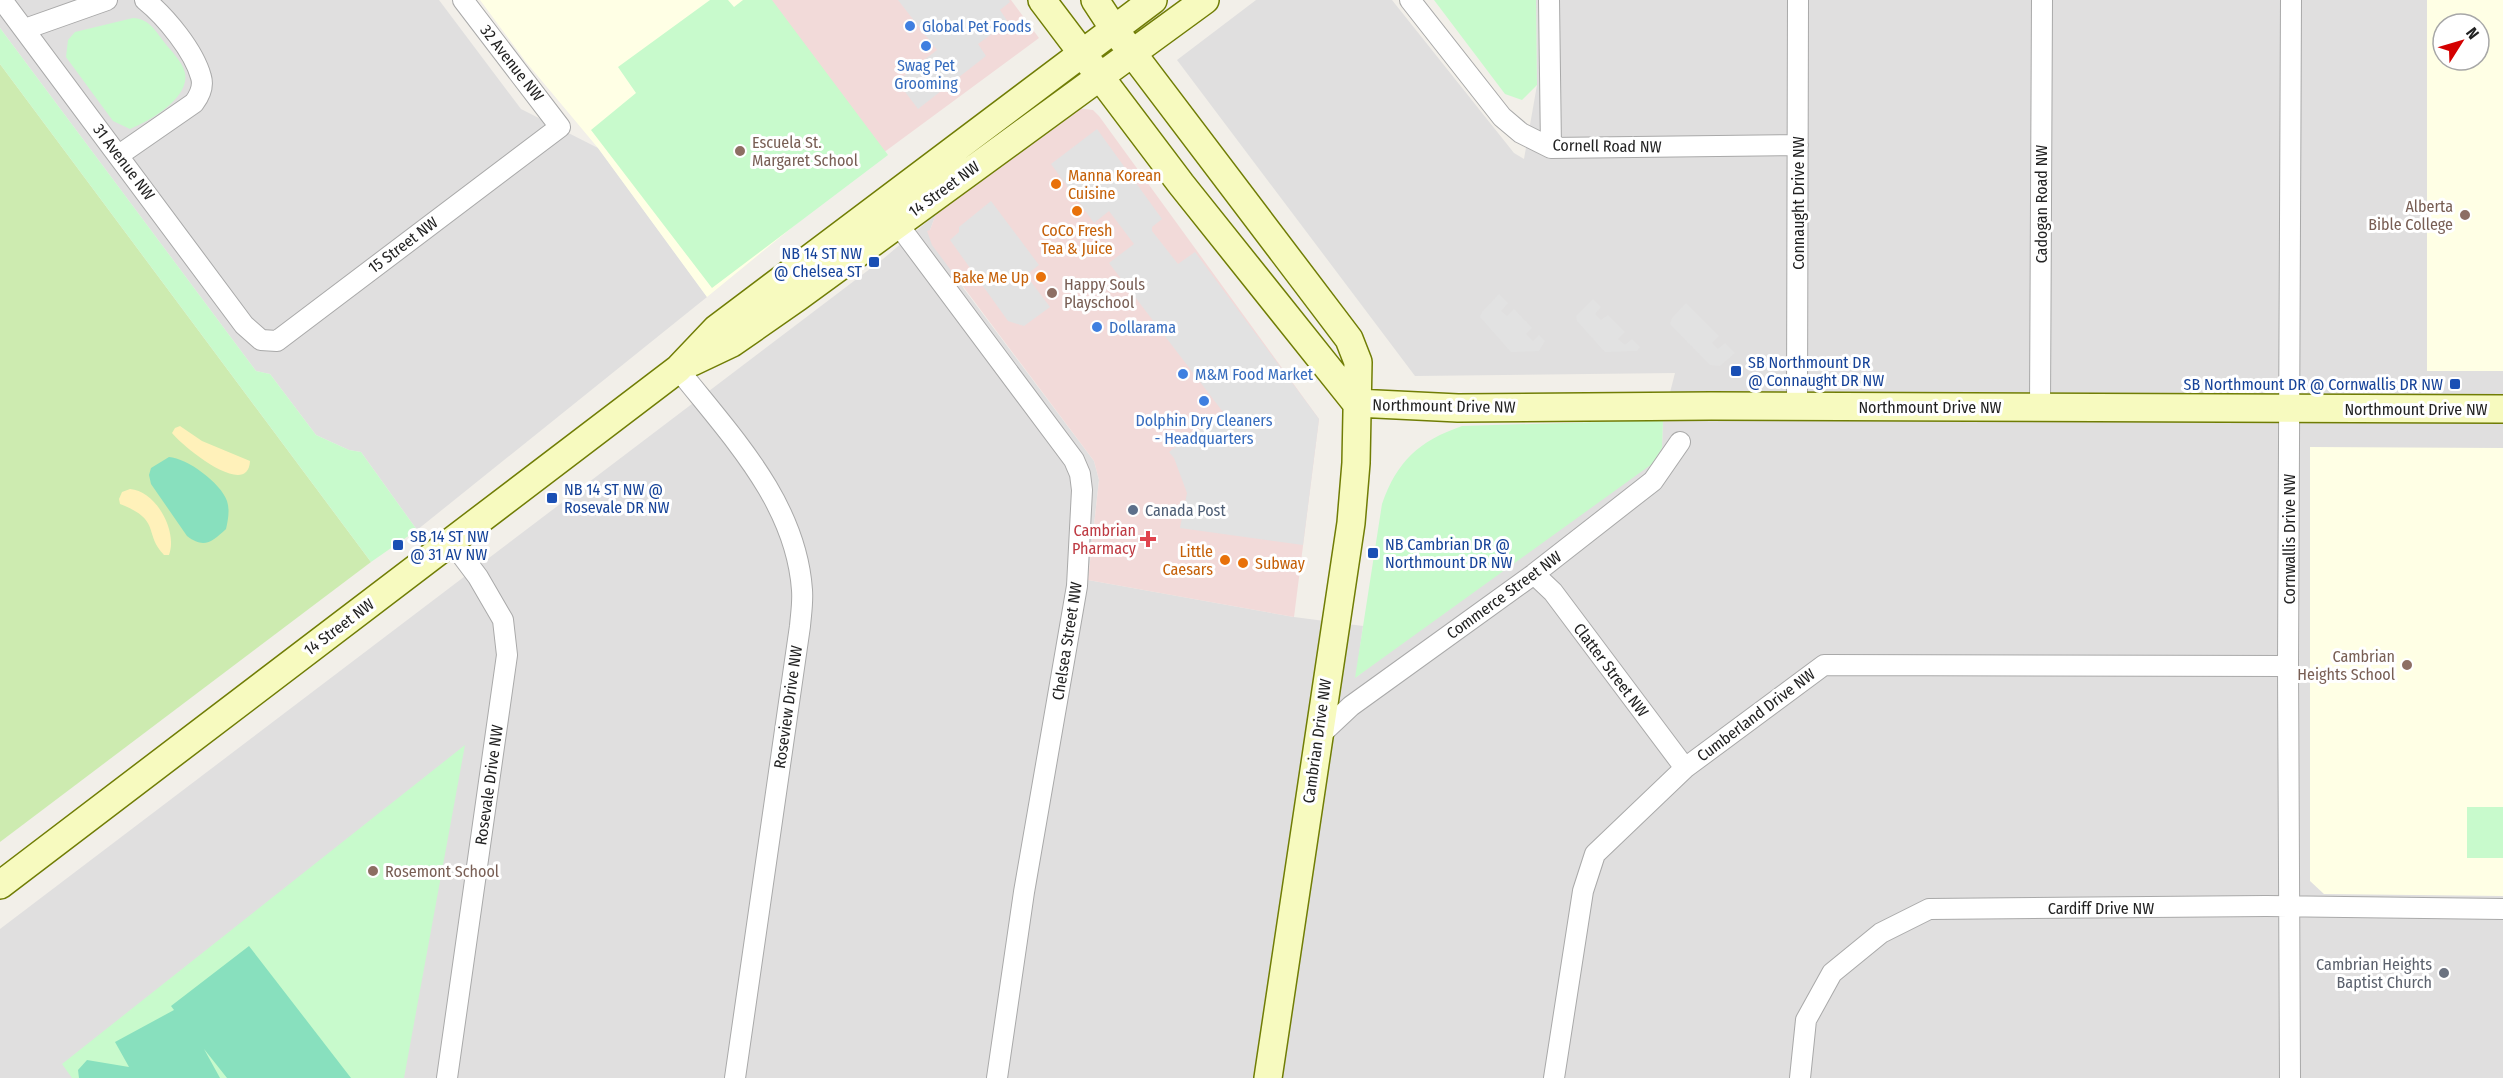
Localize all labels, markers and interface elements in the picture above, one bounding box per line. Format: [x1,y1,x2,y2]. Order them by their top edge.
north arrow [2431,12,2491,72]
place label: Global Pet Foods [922,17,1031,36]
marker: Global Pet Foods [903,19,917,33]
street label: 32 Avenue NW [476,21,548,105]
text: N [2462,24,2483,43]
marker: Swag Pet Grooming [919,39,933,53]
place label: Swag Pet Grooming [894,56,958,93]
street label: 31 Avenue NW [89,120,159,204]
place label: Escuela St. Margaret School [752,133,858,170]
street label: Cornell Road NW [1552,136,1662,156]
street label: Connaught Drive NW [1789,136,1808,270]
marker: Escuela St. Margaret School [733,144,747,158]
street label: Cadogan Road NW [2032,145,2051,263]
street label: 14 Street NW [905,157,983,221]
place label: Manna Korean Cuisine [1068,166,1162,203]
marker: Manna Korean Cuisine [1049,177,1063,191]
place label: Alberta Bible College [2368,197,2453,234]
marker: CoCo Fresh Tea & Juice [1070,204,1084,218]
marker: Alberta Bible College [2458,208,2472,222]
street label: 15 Street NW [364,213,442,277]
place label: CoCo Fresh Tea & Juice [1041,221,1113,258]
place label: NB 14 ST NW @ Chelsea ST [774,244,863,281]
marker: NB 14 ST NW @ Chelsea ST [867,255,881,269]
place label: Bake Me Up [952,268,1029,287]
marker: Bake Me Up [1034,270,1048,284]
place label: Happy Souls Playschool [1064,275,1145,312]
marker: Happy Souls Playschool [1045,286,1059,300]
place label: Dollarama [1109,318,1176,337]
marker: Dollarama [1090,320,1104,334]
place label: SB Northmount DR @ Connaught DR NW [1748,353,1884,390]
marker: SB Northmount DR @ Connaught DR NW [1729,364,1743,378]
place label: M&M Food Market [1195,365,1314,384]
marker: M&M Food Market [1176,367,1190,381]
place label: SB Northmount DR @ Cornwallis DR NW [2184,375,2443,394]
marker: SB Northmount DR @ Cornwallis DR NW [2448,377,2462,391]
marker: Dolphin Dry Cleaners - Headquarters [1197,394,1211,408]
street label: Northmount Drive NW [1372,395,1516,417]
street label: Northmount Drive NW [1858,398,2002,417]
street label: Northmount Drive NW [2344,400,2488,419]
place label: Dolphin Dry Cleaners - Headquarters [1135,411,1273,448]
street label: Cornwallis Drive NW [2280,474,2299,604]
place label: NB 14 ST NW @ Rosevale DR NW [564,480,669,517]
marker: NB 14 ST NW @ Rosevale DR NW [545,491,559,505]
place label: Canada Post [1145,501,1226,520]
marker: Canada Post [1126,503,1140,517]
place label: Cambrian Pharmacy [1072,521,1137,558]
place label: SB 14 ST NW @ 31 AV NW [410,527,489,564]
marker: Cambrian Pharmacy [1141,532,1155,546]
place label: NB Cambrian DR @ Northmount DR NW [1385,535,1512,572]
marker: SB 14 ST NW @ 31 AV NW [391,538,405,552]
place label: Little Caesars [1163,542,1213,579]
marker: NB Cambrian DR @ Northmount DR NW [1366,546,1380,560]
street label: Commerce Street NW [1443,547,1565,643]
marker: Little Caesars [1218,553,1232,567]
place label: Subway [1255,554,1306,573]
marker: Subway [1236,556,1250,570]
street label: Chelsea Street NW [1048,580,1086,702]
street label: 14 Street NW [300,595,378,659]
street label: Clatter Street NW [1570,619,1652,721]
street label: Roseview Drive NW [770,644,806,770]
place label: Cambrian Heights School [2297,647,2395,684]
marker: Cambrian Heights School [2400,658,2414,672]
street label: Cumberland Drive NW [1693,664,1819,765]
street label: Cambrian Drive NW [1299,677,1335,805]
street label: Rosevale Drive NW [471,724,507,846]
place label: Rosemont School [385,862,499,881]
marker: Rosemont School [366,864,380,878]
street label: Cardiff Drive NW [2048,899,2154,918]
place label: Cambrian Heights Baptist Church [2316,955,2432,992]
marker: Cambrian Heights Baptist Church [2437,966,2451,980]

